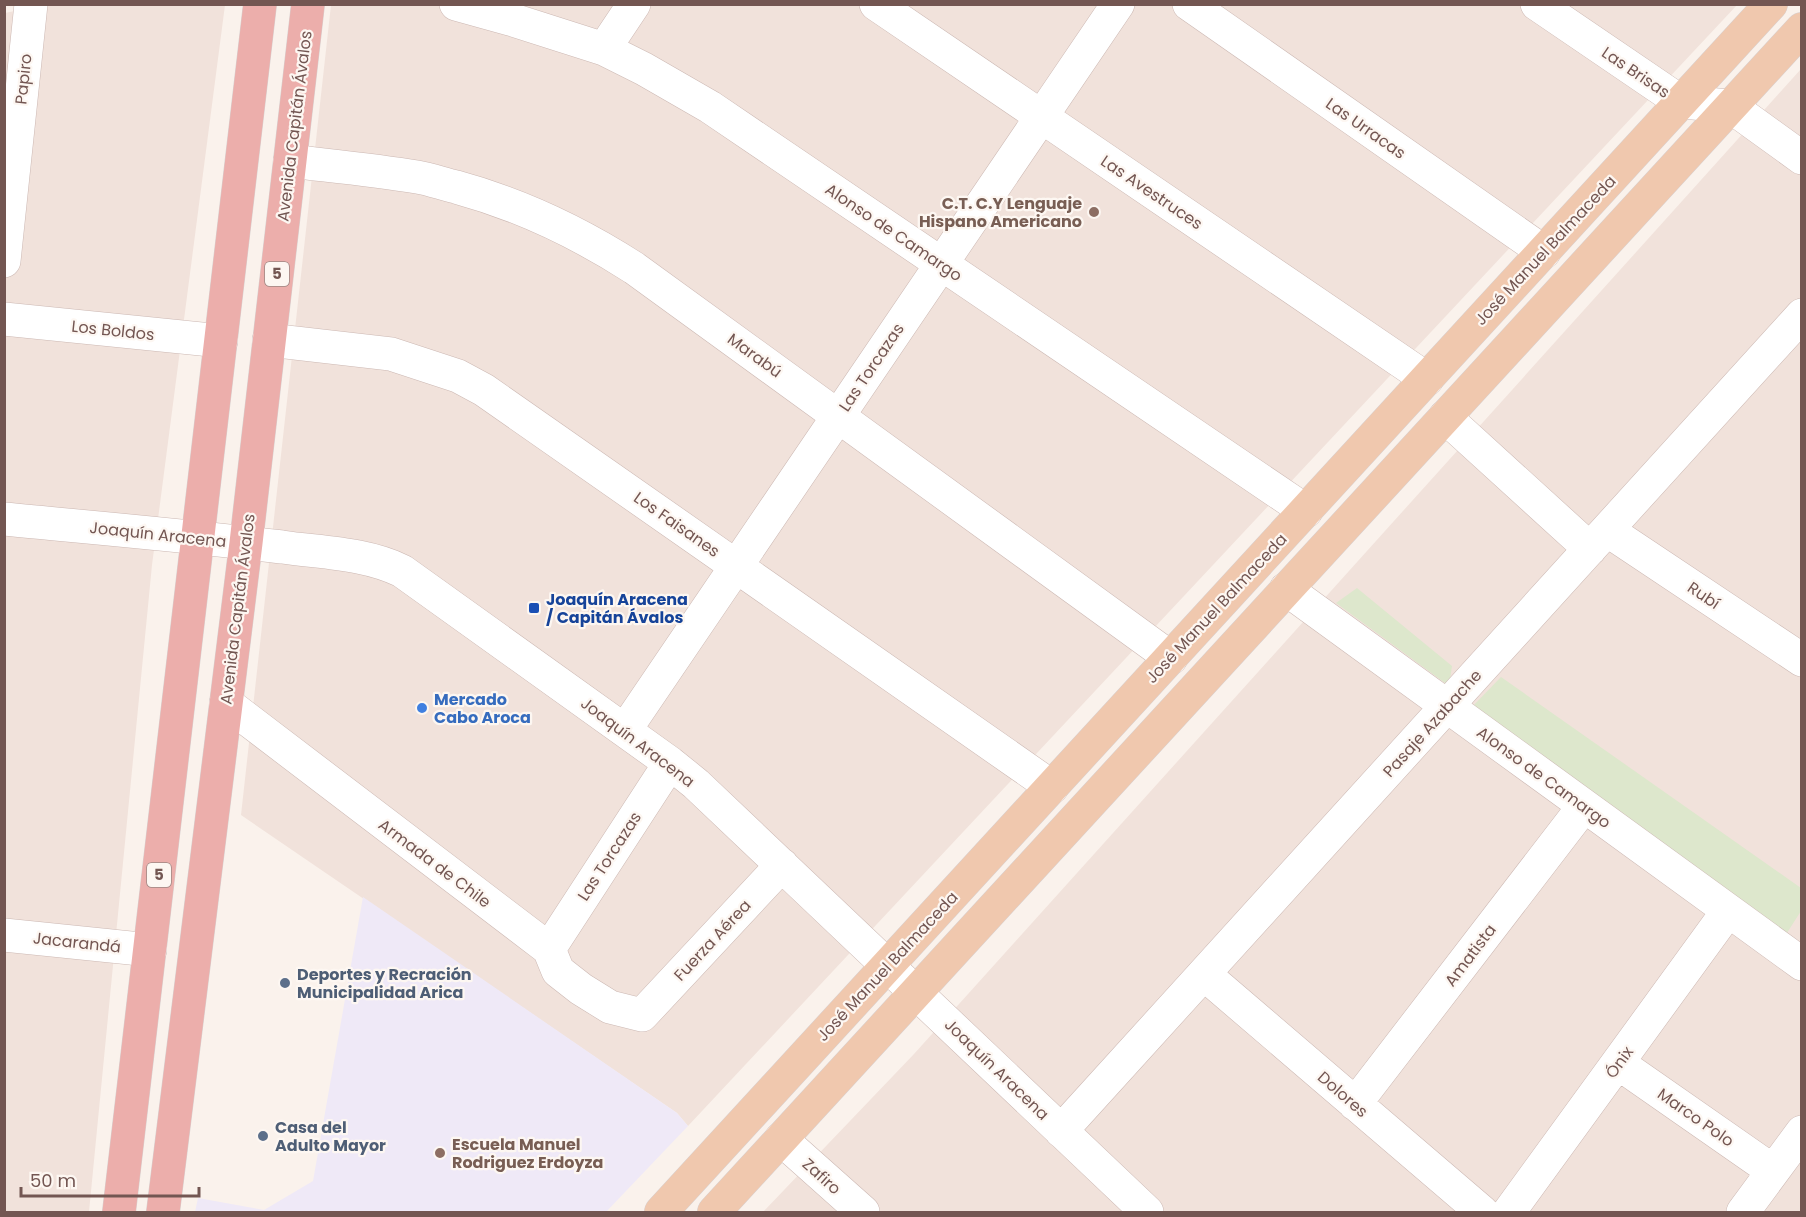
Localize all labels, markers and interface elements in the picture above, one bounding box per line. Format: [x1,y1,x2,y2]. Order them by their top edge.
street label: Avenida Capitán Ávalos [271,29,318,223]
street label: Las Brisas [1597,41,1674,104]
street label: Papiro [9,52,38,106]
street label: Las Urracas [1321,92,1410,164]
street label: Las Avestruces [1096,150,1207,235]
street label: José Manuel Balmaceda [1470,170,1621,330]
street label: Alonso de Camargo [821,178,967,287]
place label: C.T. C.Y Lenguaje Hispano Americano [919,192,1082,233]
marker: C.T. C.Y Lenguaje Hispano Americano [1087,205,1101,219]
road number: 5 [265,262,289,286]
street label: Los Boldos [70,315,156,346]
street label: Las Torcazas [833,318,910,416]
street label: Marabú [723,328,787,383]
street label: Los Faisanes [629,486,724,563]
street label: Avenida Capitán Ávalos [214,512,261,706]
street label: Joaquín Aracena [88,516,227,553]
street label: José Manuel Balmaceda [1141,528,1292,688]
street label: Rubí [1683,576,1725,615]
place label: Joaquín Aracena / Capitán Ávalos [546,588,688,629]
marker: Joaquín Aracena / Capitán Ávalos [527,601,541,615]
street label: Pasaje Azabache [1378,664,1487,782]
place label: Mercado Cabo Aroca [434,688,531,729]
street label: Joaquín Aracena [576,692,699,793]
marker: Mercado Cabo Aroca [415,701,429,715]
street label: Alonso de Camargo [1472,721,1615,834]
street label: Las Torcazas [572,807,647,905]
street label: Armada de Chile [374,813,496,913]
road number: 5 [147,863,171,887]
street label: José Manuel Balmaceda [812,886,963,1046]
street label: Fuerza Aérea [669,894,756,986]
street label: Amatista [1439,919,1502,991]
street label: Jacarandá [32,926,122,959]
place label: Deportes y Recración Municipalidad Arica [297,963,472,1004]
marker: Deportes y Recración Municipalidad Arica [278,976,292,990]
street label: Joaquín Aracena [939,1013,1054,1125]
street label: Ónix [1600,1041,1639,1083]
street label: Dolores [1312,1066,1373,1123]
street label: Marco Polo [1653,1083,1739,1152]
place label: Casa del Adulto Mayor [275,1116,386,1157]
marker: Casa del Adulto Mayor [256,1129,270,1143]
place label: Escuela Manuel Rodriguez Erdoyza [452,1133,603,1174]
marker: Escuela Manuel Rodriguez Erdoyza [433,1146,447,1160]
street label: Zafiro [797,1153,846,1200]
scale bar [21,1160,200,1198]
text: 50 m [30,1168,76,1193]

